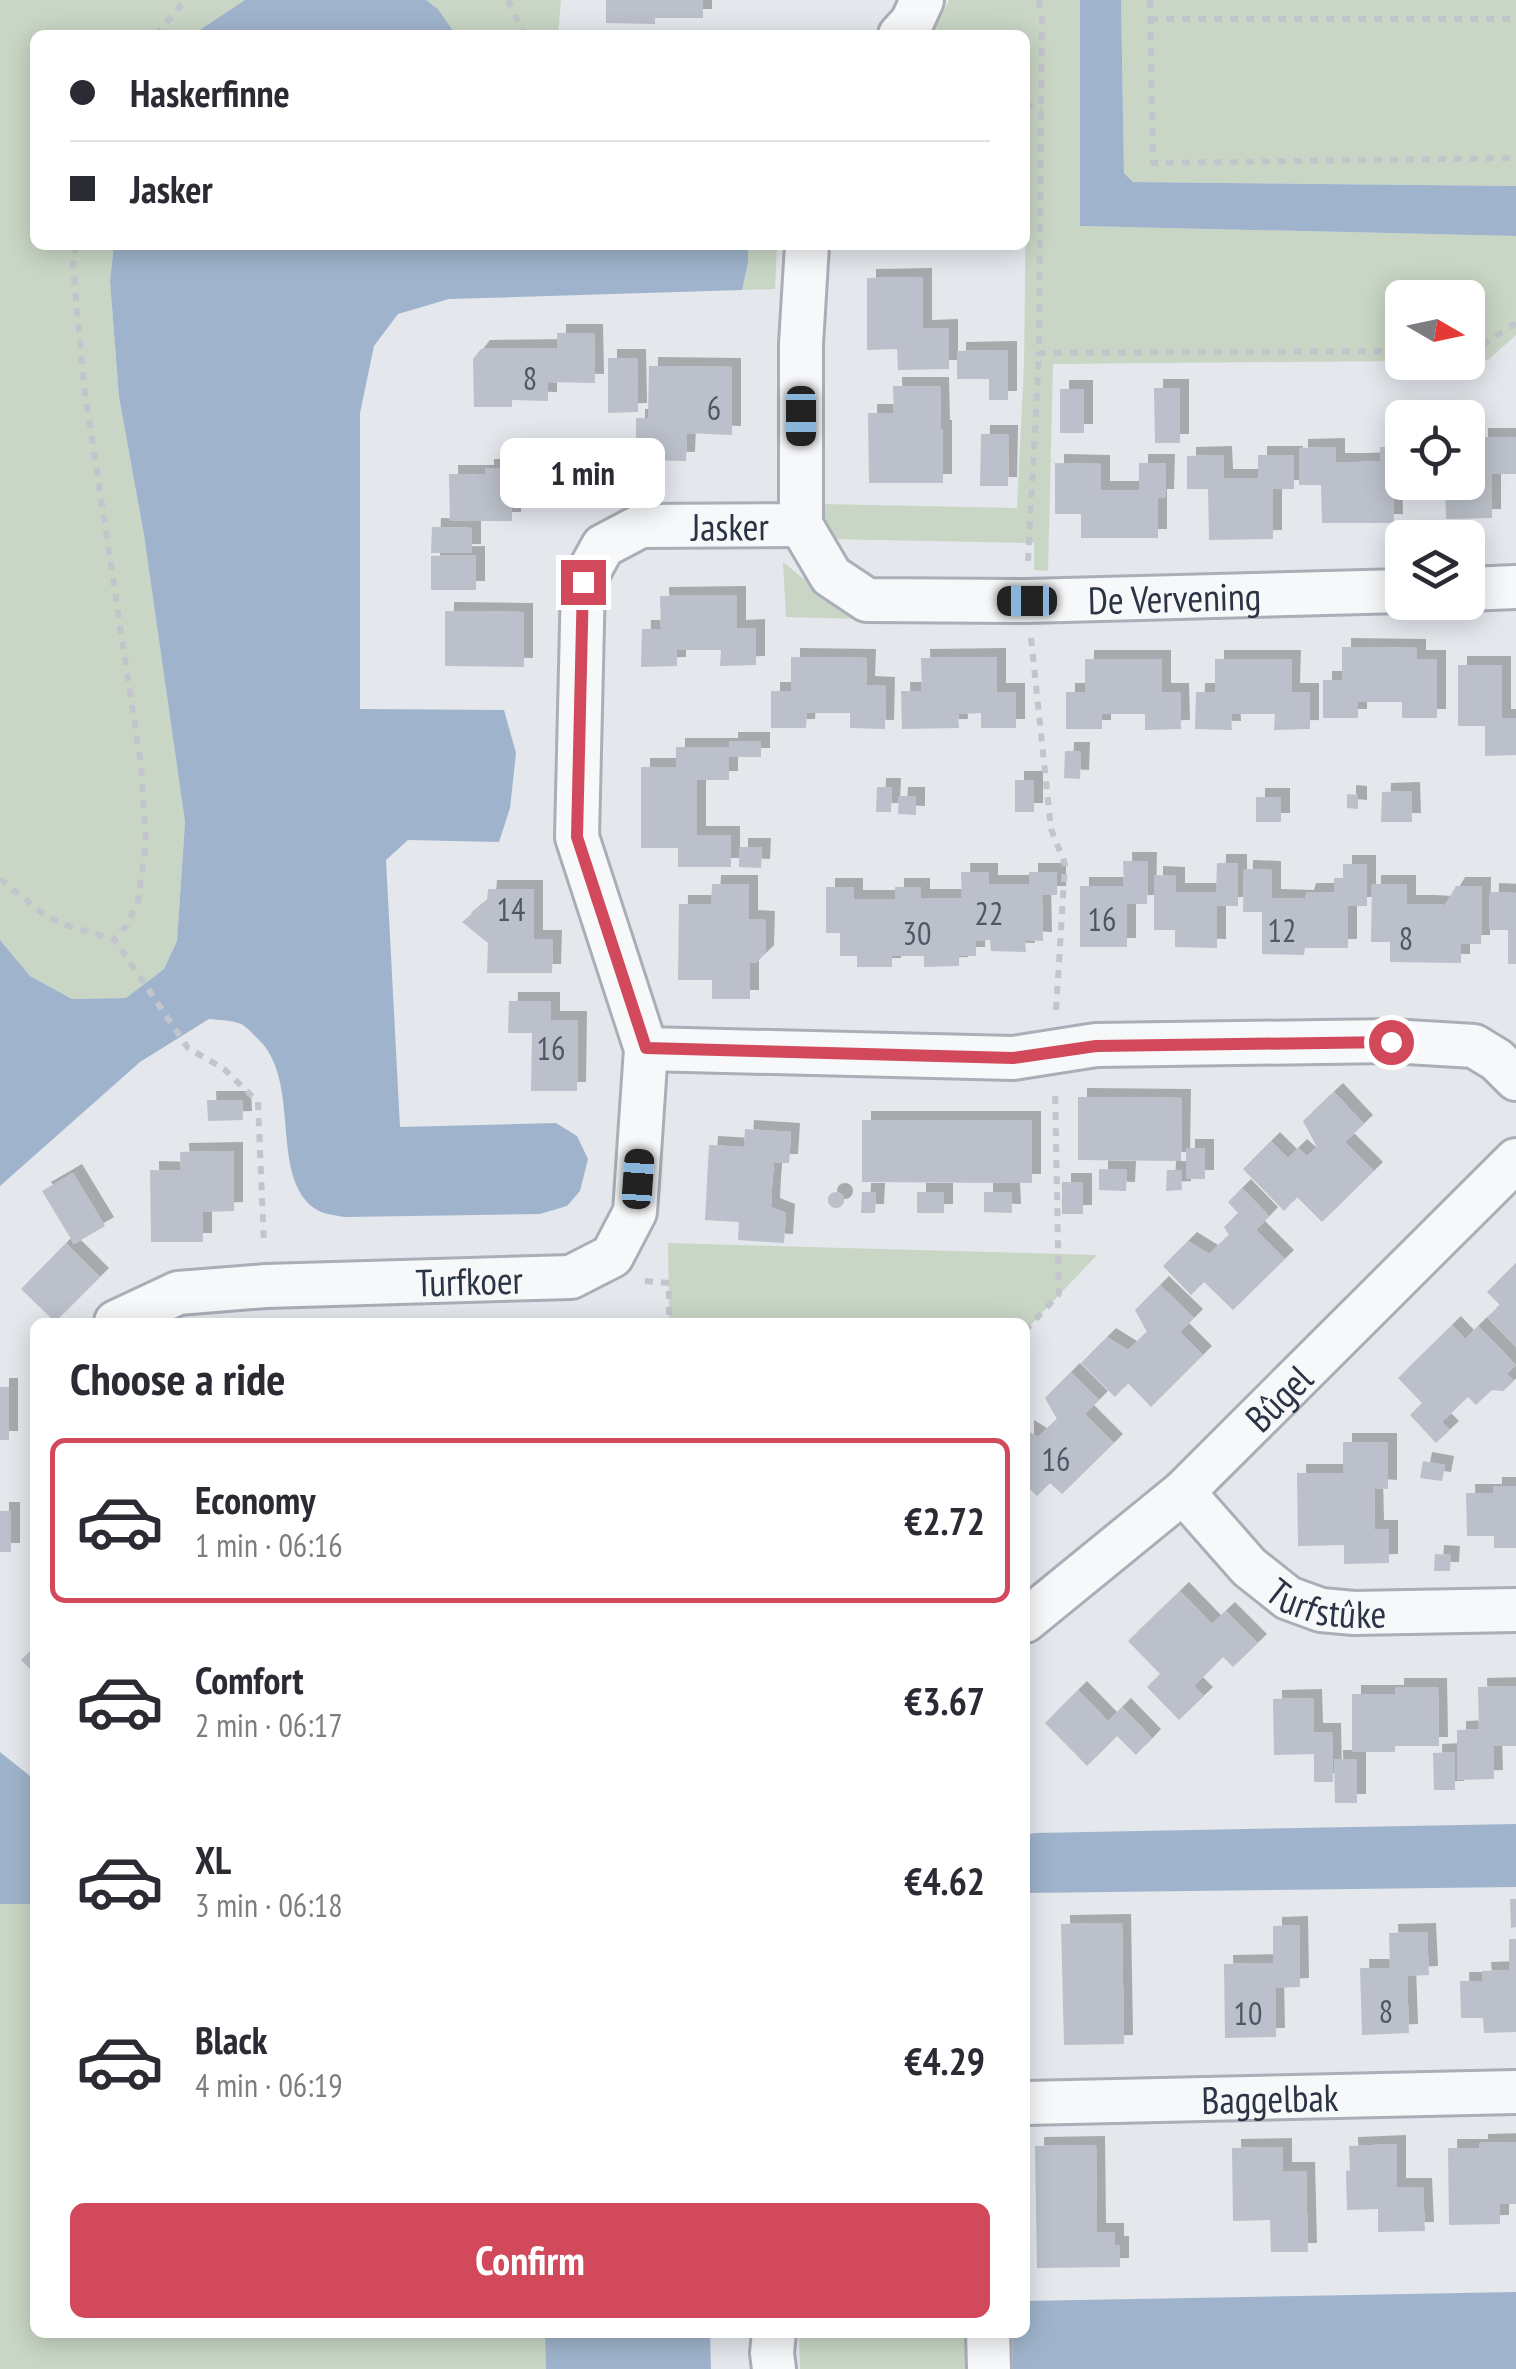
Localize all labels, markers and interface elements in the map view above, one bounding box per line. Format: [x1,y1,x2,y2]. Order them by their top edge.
text: Haskerfinne [130,68,290,117]
text: Jasker [130,164,213,213]
north arrow [1385,280,1485,380]
map controls [1385,280,1485,620]
house number: 8 [523,357,537,399]
car [786,386,816,446]
house number: 6 [707,387,721,429]
button: locate [1385,400,1485,500]
callout: 1 min [500,437,666,507]
text: 1 min [550,452,615,494]
street label: Jasker [690,501,770,550]
button: layers [1385,520,1485,620]
route end [561,560,606,605]
street label: De Vervening [1087,570,1262,624]
car [997,586,1057,616]
house number: 14 [497,888,525,930]
house number: 22 [975,892,1003,934]
house number: 16 [1088,898,1116,940]
house number: 12 [1268,909,1296,951]
house number: 30 [903,912,931,954]
house number: 8 [1399,917,1413,959]
route start [1369,1020,1414,1065]
house number: 16 [537,1027,565,1069]
car [621,1148,655,1210]
street label: Turfkoer [415,1254,524,1306]
text: Choose a ride [70,1349,285,1407]
street label: Bûgel [1234,1353,1322,1441]
house number: 16 [1042,1438,1070,1480]
text: Economy [195,1475,315,1524]
icon: car [75,1476,165,1566]
text: €2.72 [904,1496,985,1545]
text: 1 min · 06:16 [195,1524,343,1566]
street label: Turfstûke [1257,1566,1387,1638]
text: Comfort [195,1655,304,1704]
icon: car [75,1656,165,1746]
text: €3.67 [904,1676,985,1725]
text: 2 min · 06:17 [195,1704,343,1746]
text: XL [195,1835,231,1884]
icon: car [75,1836,165,1926]
text: €4.62 [904,1856,985,1905]
text: 3 min · 06:18 [195,1884,343,1926]
house number: 8 [1379,1990,1393,2032]
house number: 10 [1234,1992,1262,2034]
text: Black [195,2015,268,2064]
icon: car [75,2016,165,2106]
text: €4.29 [904,2036,985,2085]
text: 4 min · 06:19 [195,2064,343,2106]
street label: Baggelbak [1201,2071,1339,2124]
button: Confirm [70,2203,990,2318]

